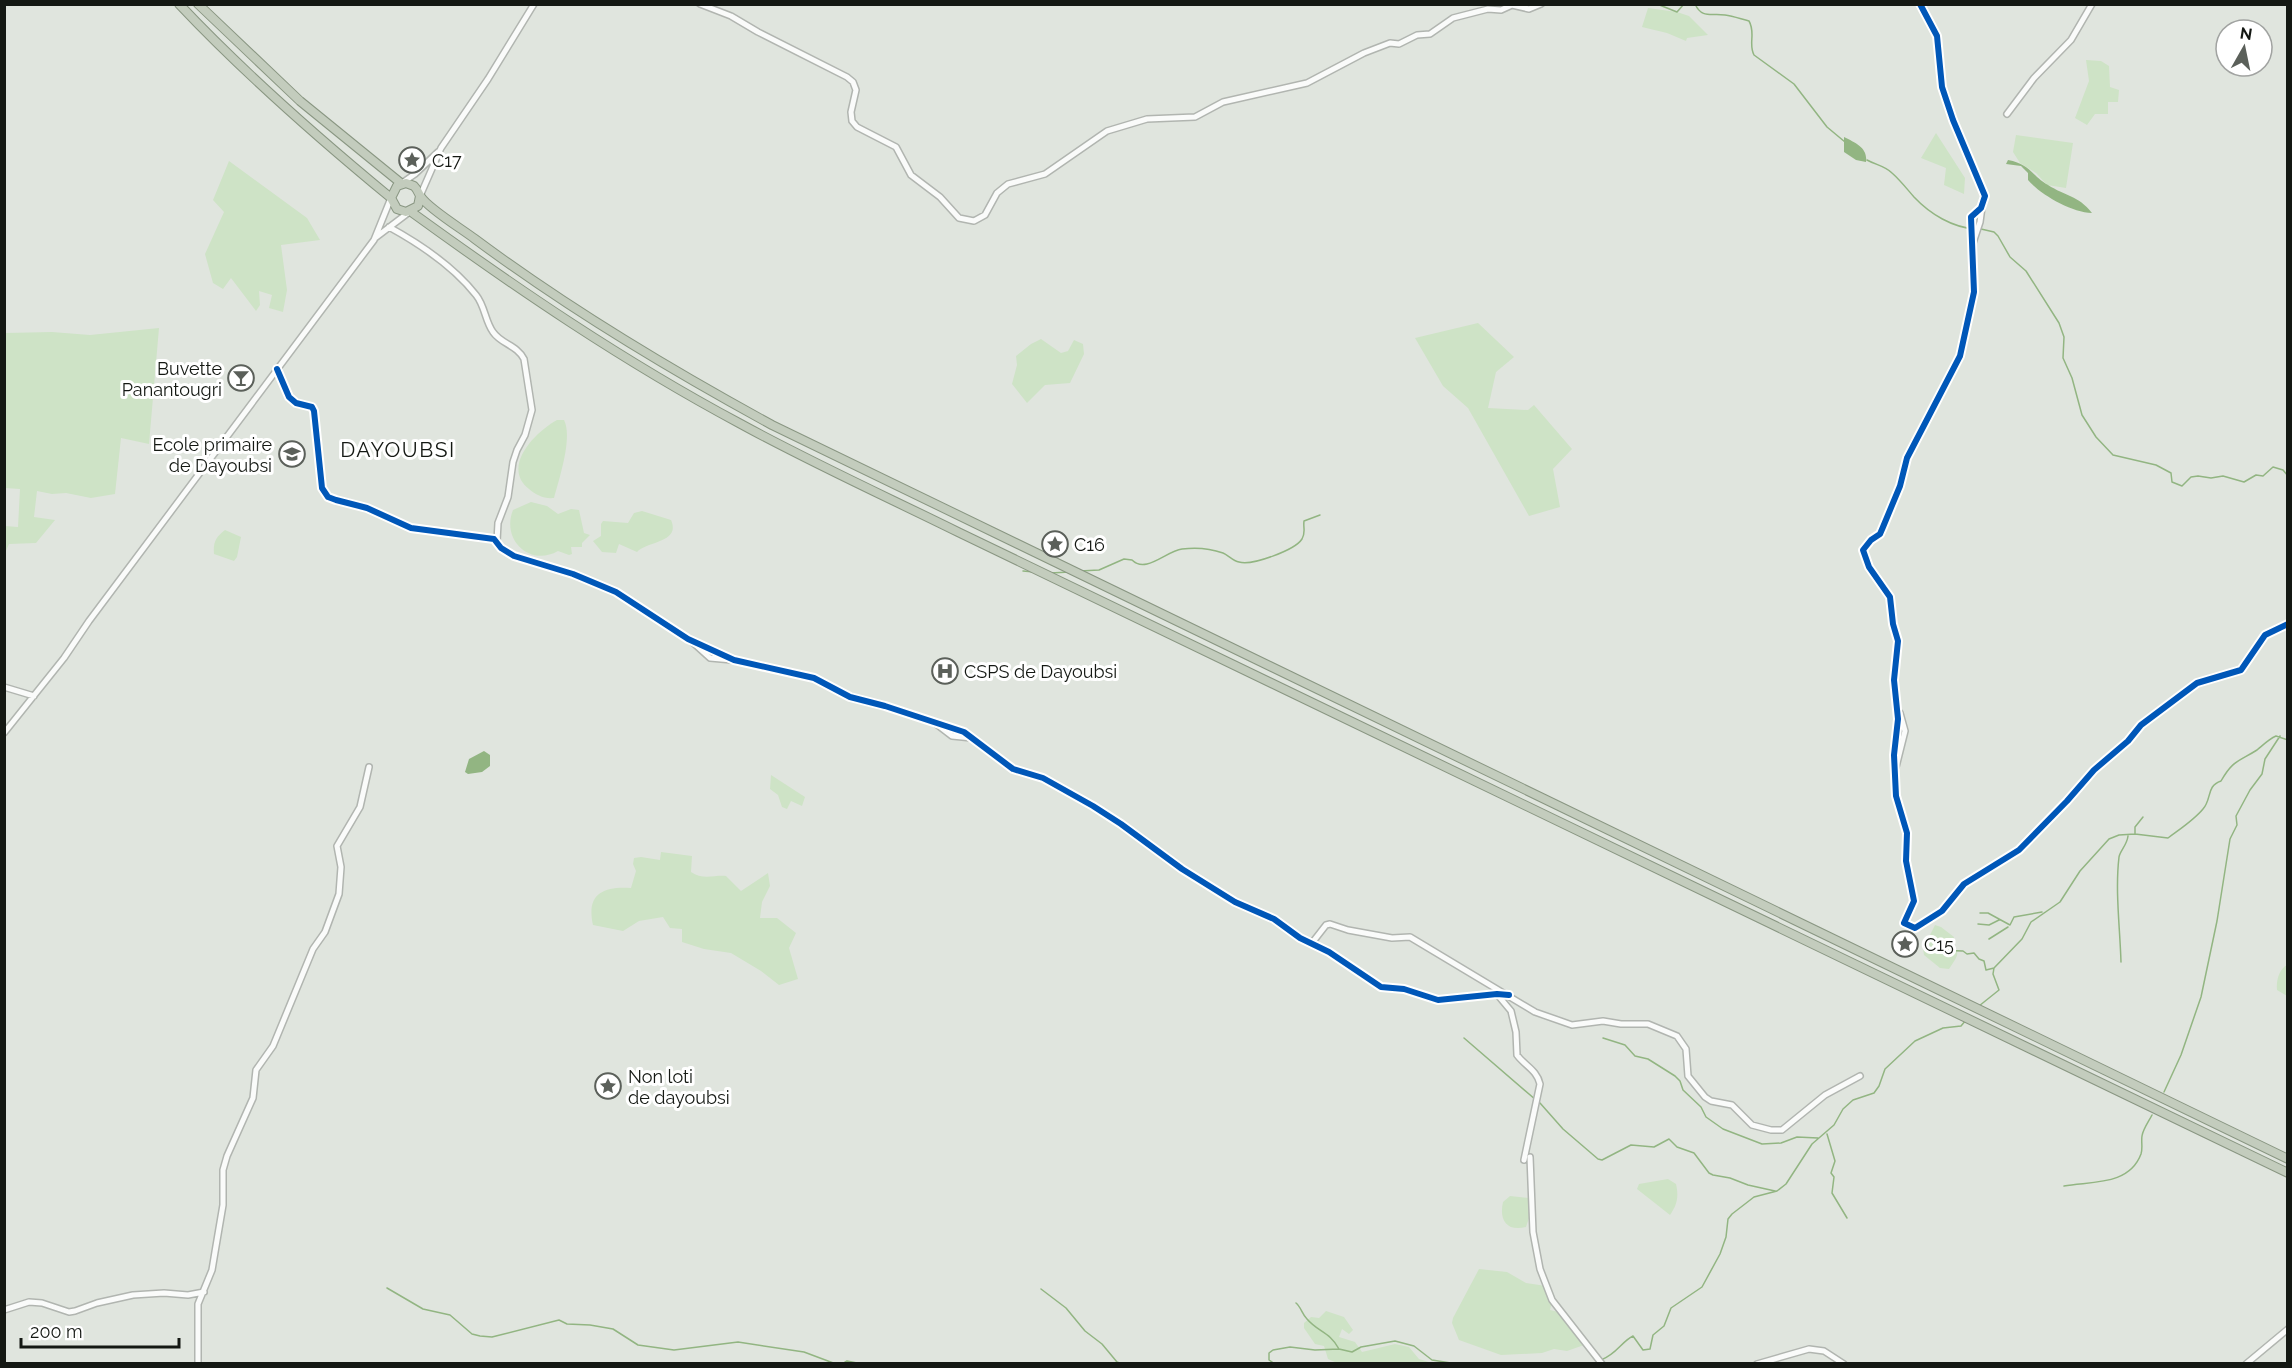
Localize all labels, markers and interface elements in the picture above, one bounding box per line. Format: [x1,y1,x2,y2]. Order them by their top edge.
north arrow [2214,18,2274,78]
text: N [2239,23,2254,44]
place icon: C17 [397,145,427,175]
place label: C17 [432,150,462,171]
place label: Buvette Panantougri [122,358,222,400]
bar icon: Buvette Panantougri [226,363,256,393]
place label: Ecole primaire de Dayoubsi [153,434,272,476]
district label: DAYOUBSI [340,437,456,462]
school or university icon: Ecole primaire de Dayoubsi [277,439,307,469]
place icon: C16 [1040,529,1070,559]
place label: C16 [1074,534,1105,555]
hospital icon: CSPS de Dayoubsi [930,656,960,686]
place label: CSPS de Dayoubsi [964,661,1117,682]
place icon: C15 [1890,929,1920,959]
place label: C15 [1924,934,1954,955]
place label: Non loti de dayoubsi [628,1066,730,1108]
place icon: Non loti de dayoubsi [593,1071,623,1101]
scale bar [21,1311,178,1349]
text: 200 m [30,1321,83,1342]

